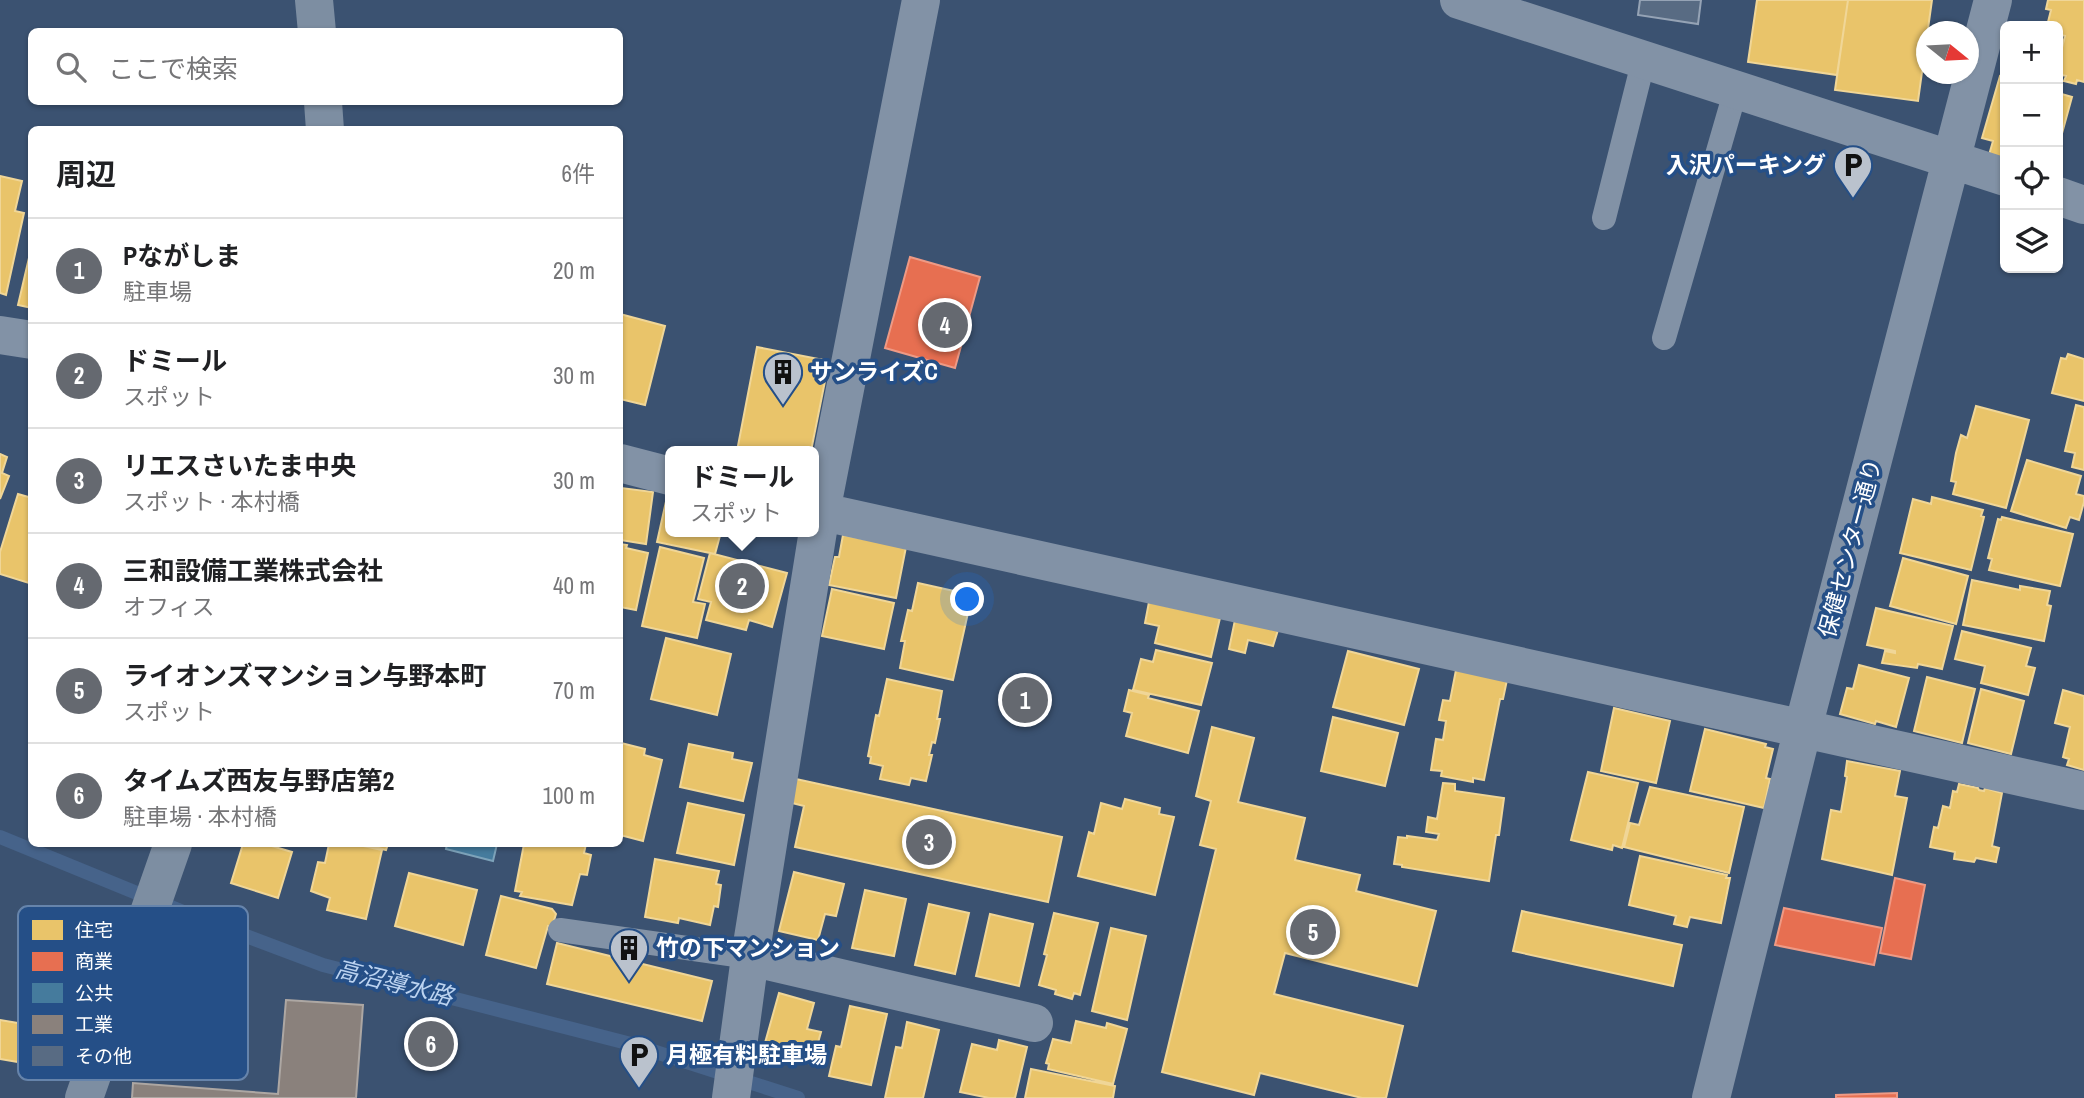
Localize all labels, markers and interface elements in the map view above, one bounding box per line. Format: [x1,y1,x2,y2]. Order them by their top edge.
north arrow [1916,21,1979,84]
map controls [2000,21,2063,273]
button: + [2000,21,2063,84]
search box [28,28,623,105]
icon: search [52,48,90,86]
text: ここで検索 [108,51,238,86]
button: − [2000,84,2063,147]
parking icon: 入沢パーキング [1832,144,1874,199]
button: locate [2000,147,2063,210]
place label: 入沢パーキング [1666,149,1826,180]
text: 周辺 [56,154,116,194]
text: 6件 [562,158,595,189]
button: layers [2000,210,2063,273]
text: Pながしま [123,238,241,273]
text: 1 [74,255,84,286]
text: 20 m [553,255,595,286]
text: 駐車場 [123,276,192,307]
pin: 4 [922,299,968,351]
text: ドミール [123,343,227,378]
building icon: サンライズC [762,351,804,406]
place label: サンライズC [810,356,938,387]
text: 2 [74,360,84,391]
text: 30 m [553,360,595,391]
text: スポット [123,381,215,412]
popup [665,446,819,537]
text: リエスさいたま中央 [123,448,356,483]
street label: 保健センター通り [1811,455,1888,641]
text: ドミール [690,459,794,494]
text: 3 [74,465,84,496]
text: 30 m [553,465,595,496]
text: スポット · 本村橋 [123,486,300,517]
text: スポット [690,497,782,528]
text: 三和設備工業株式会社 [123,553,383,588]
pin: 2 [719,560,765,612]
text: 4 [74,570,84,601]
text: 40 m [553,570,595,601]
your location [950,582,984,616]
text: オフィス [123,591,215,622]
text: ライオンズマンション与野本町 [123,658,486,693]
pin: 1 [1002,674,1048,726]
text: 5 [74,675,84,706]
text: 70 m [553,675,595,706]
text: スポット [123,696,215,727]
text: タイムズ西友与野店第2 [123,763,394,798]
text: 6 [74,780,84,811]
text: 100 m [543,780,595,811]
text: 駐車場 · 本村橋 [123,801,277,832]
pin: 3 [906,816,952,868]
legend [18,906,248,1080]
pin: 5 [1290,906,1336,958]
text: 住宅 [75,917,113,943]
building icon: 竹の下マンション [608,927,650,982]
place label: 竹の下マンション [656,932,840,963]
text: 商業 [75,948,113,974]
water label: 高沼導水路 [332,952,458,1013]
text: 公共 [75,980,113,1006]
text: 工業 [75,1011,113,1037]
pin: 6 [408,1018,454,1070]
parking icon: 月極有料駐車場 [618,1034,660,1089]
place label: 月極有料駐車場 [666,1039,827,1070]
text: その他 [75,1043,132,1069]

